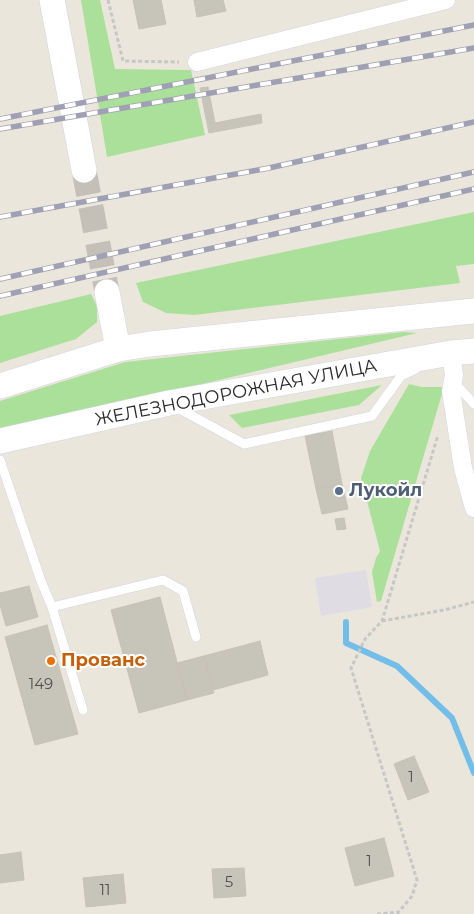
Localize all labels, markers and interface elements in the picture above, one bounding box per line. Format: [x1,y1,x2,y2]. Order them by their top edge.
street label: ЖЕЛЕЗНОДОРОЖНАЯ УЛИЦА [93,355,379,431]
place label: Лукойл [349,480,422,502]
marker: Лукойл [333,485,345,497]
place label: Прованс [61,650,145,672]
marker: Прованс [45,655,57,667]
house number: 149 [29,676,53,694]
house number: 1 [408,769,414,787]
house number: 1 [366,853,372,871]
house number: 5 [225,874,233,892]
house number: 11 [100,882,110,900]

